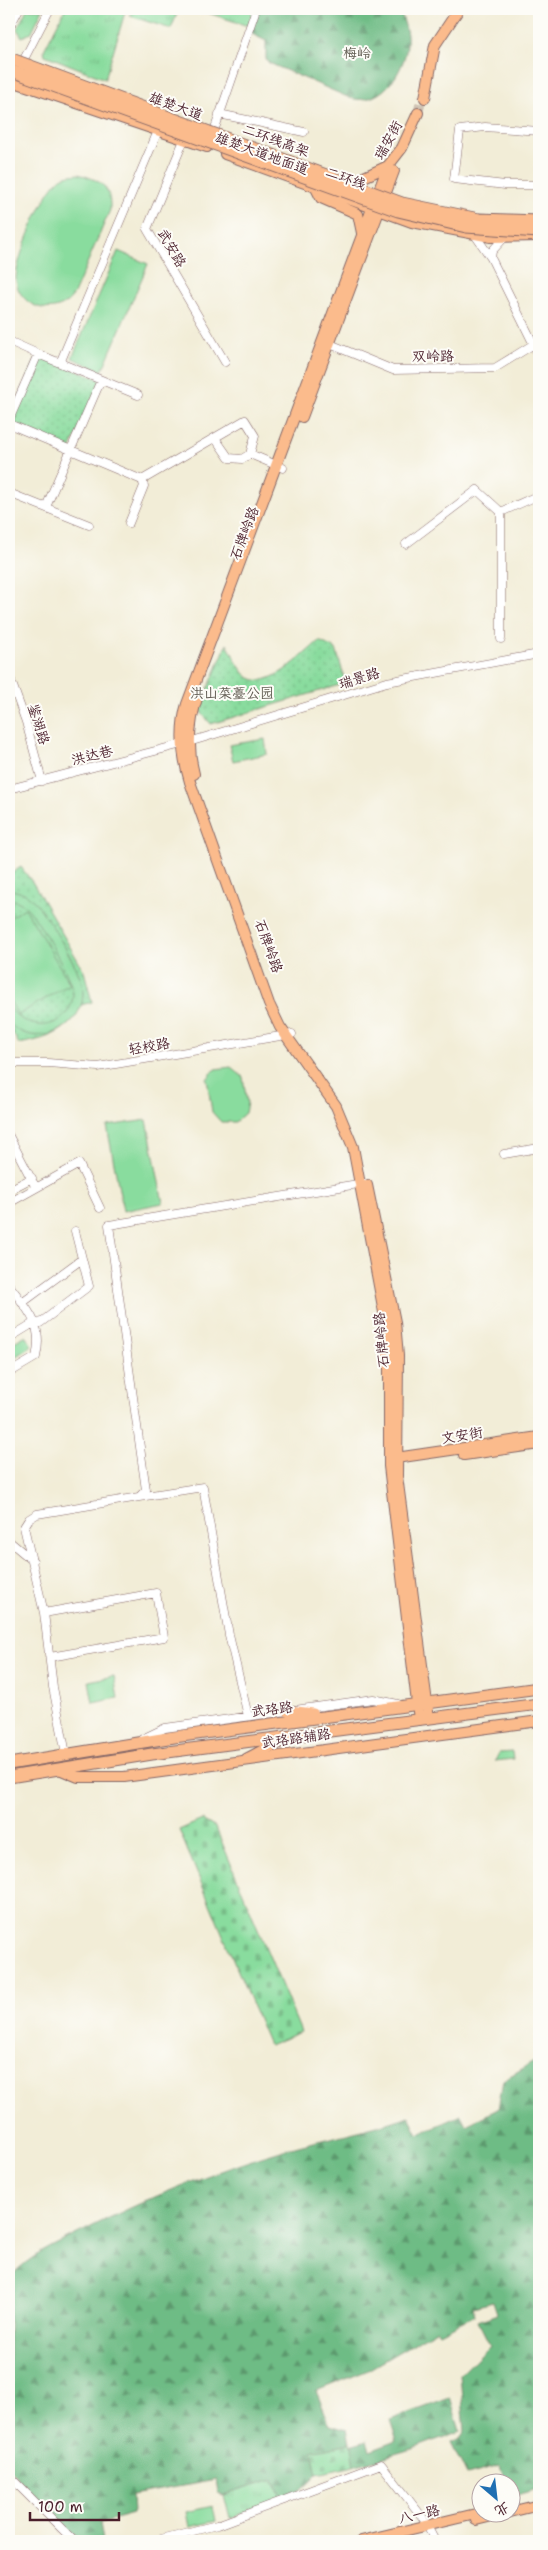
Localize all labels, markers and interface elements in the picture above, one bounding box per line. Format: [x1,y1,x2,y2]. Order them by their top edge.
park label: 梅岭 [343,44,371,62]
street label: 雄楚大道 [147,88,205,124]
street label: 瑞安街 [369,117,406,164]
street label: 二环线高架 [240,120,312,160]
street label: 雄楚大道地面道 [213,128,311,178]
street label: 二环线 [323,162,369,194]
street label: 武安路 [154,225,190,271]
street label: 双岭路 [412,347,454,365]
street label: 石牌岭路 [226,504,262,562]
street label: 瑞景路 [335,663,382,693]
park label: 洪山菜薹公园 [190,684,274,702]
street label: 鉴湖路 [24,701,54,747]
street label: 洪达巷 [69,741,116,769]
street label: 石牌岭路 [251,917,287,975]
street label: 轻校路 [127,1033,171,1059]
street label: 石牌岭路 [370,1311,392,1369]
street label: 文安街 [440,1423,484,1447]
street label: 武珞路 [250,1698,294,1720]
street label: 武珞路辅路 [260,1724,332,1752]
north arrow [470,2472,520,2522]
scale bar [30,2490,119,2522]
text: 100 m [38,2497,83,2517]
text: 北 [492,2498,513,2521]
street label: 八一路 [397,2501,441,2527]

